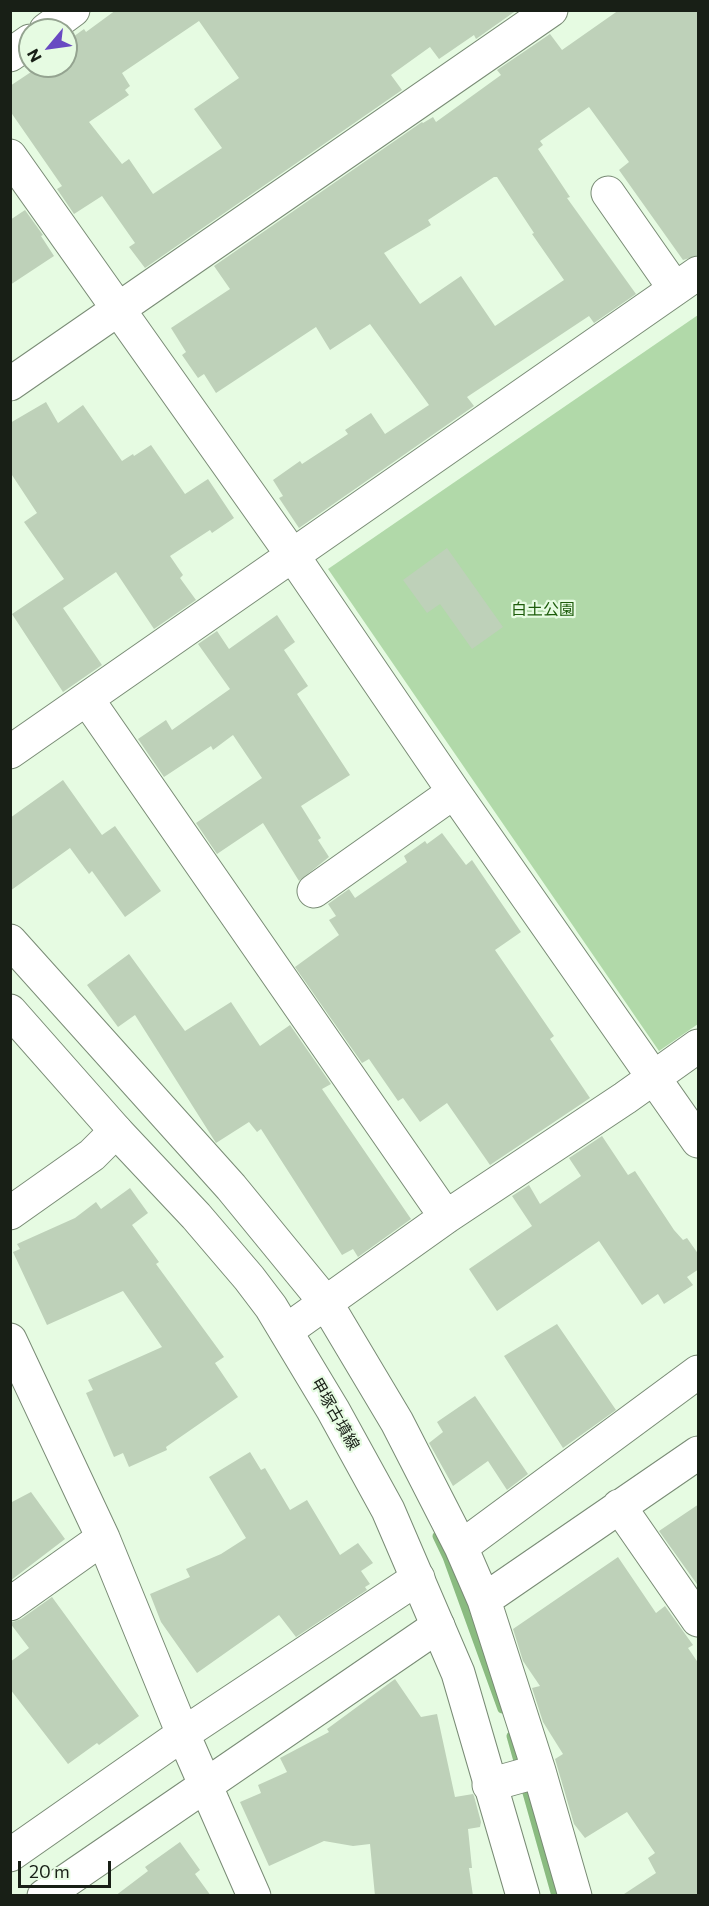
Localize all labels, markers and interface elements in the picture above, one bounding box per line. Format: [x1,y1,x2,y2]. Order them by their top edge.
north arrow [18,18,78,78]
text: N [22,46,45,66]
park label: 白土公園 [511,600,575,620]
street label: 甲塚古墳線 [307,1375,363,1453]
scale bar [21,1849,114,1887]
text: 20 m [29,1860,70,1882]

